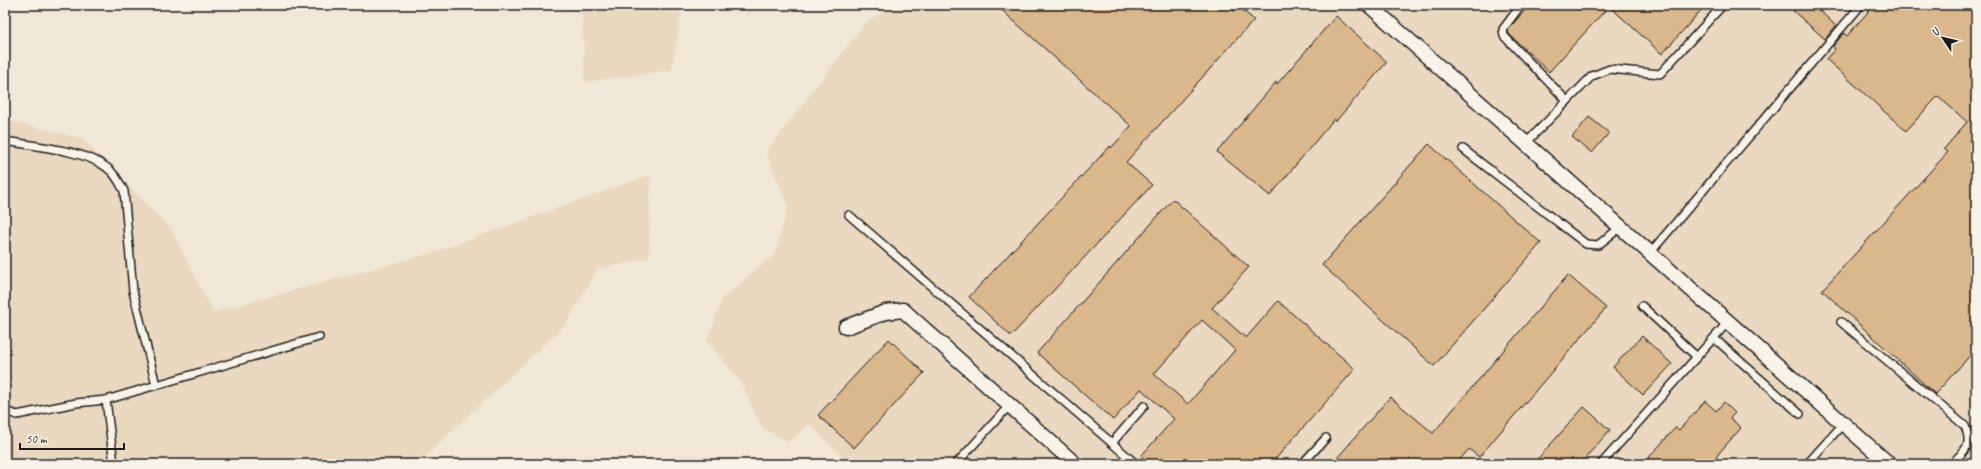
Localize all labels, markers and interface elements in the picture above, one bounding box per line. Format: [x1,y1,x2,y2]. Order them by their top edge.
north arrow [1923,18,1963,58]
text: U [1928,24,1944,38]
scale bar [20,425,124,451]
text: 50 m [26,431,48,447]

